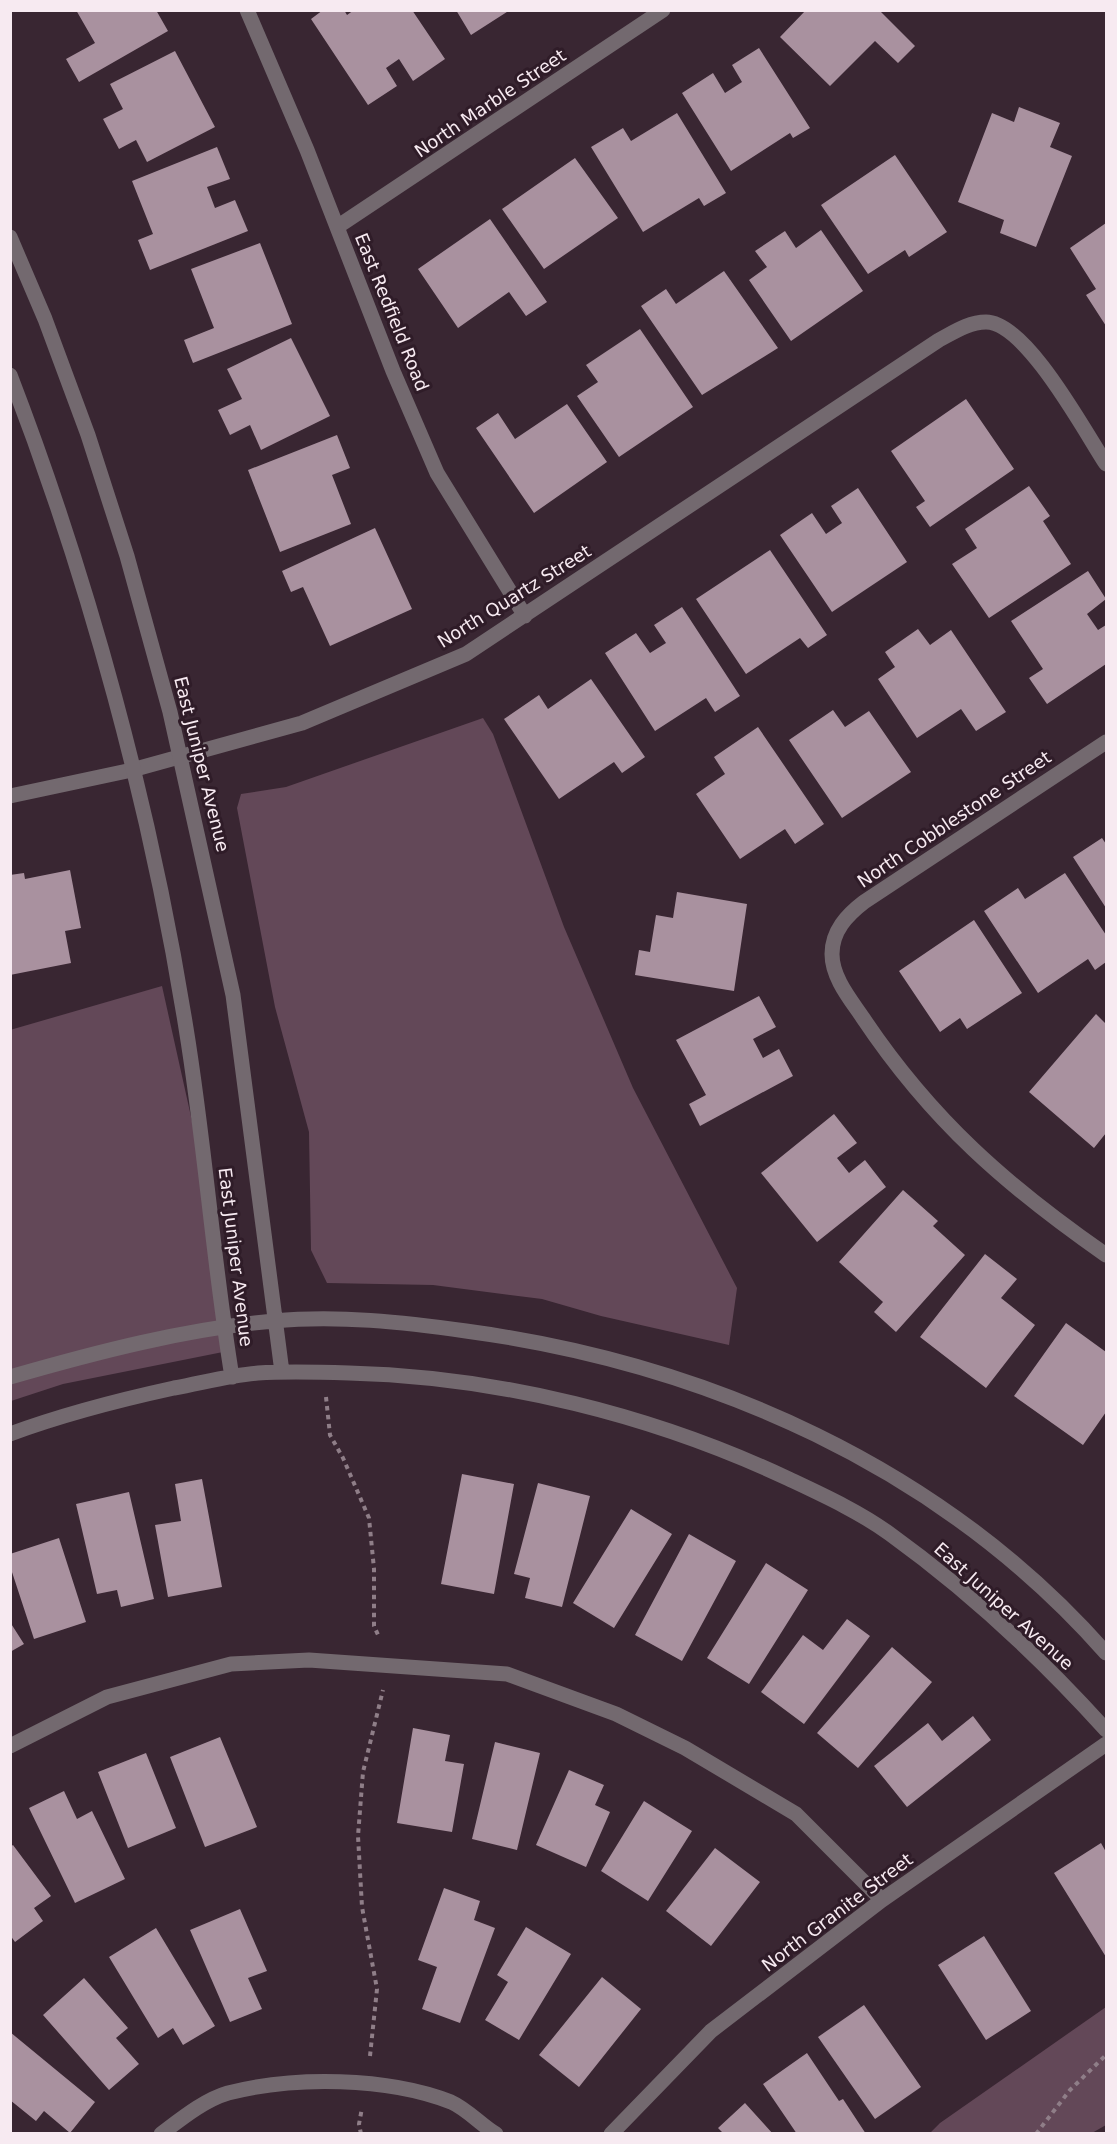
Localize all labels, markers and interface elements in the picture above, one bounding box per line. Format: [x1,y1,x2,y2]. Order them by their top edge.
street label: North Marble Street [410,45,570,161]
street label: East Redfield Road [351,230,433,394]
street label: North Quartz Street [433,540,595,652]
street label: East Juniper Avenue [170,674,234,854]
street label: North Cobblestone Street [853,746,1055,892]
street label: East Juniper Avenue [215,1166,257,1348]
street label: East Juniper Avenue [930,1538,1078,1674]
street label: North Granite Street [757,1848,917,1976]

